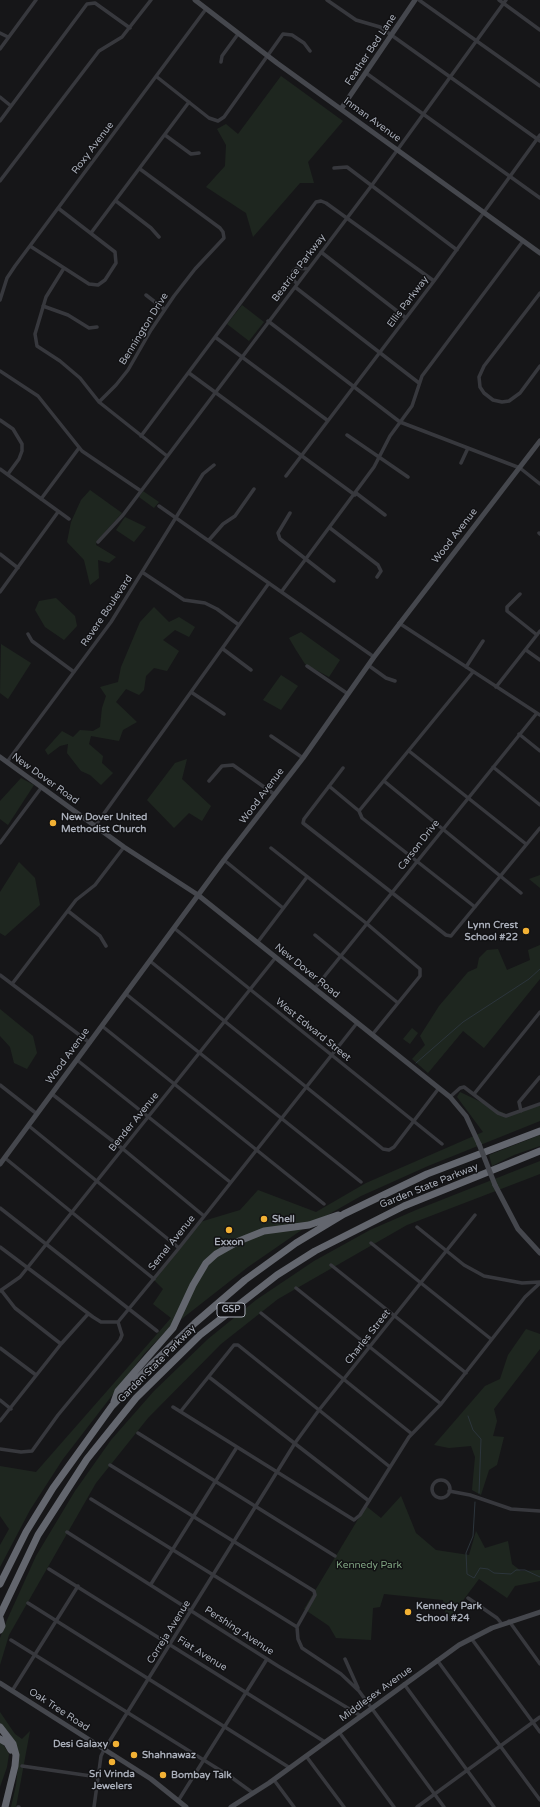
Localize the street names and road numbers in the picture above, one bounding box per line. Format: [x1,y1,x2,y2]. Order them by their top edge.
street label: Feather Bed Lane [343,12,399,88]
street label: Inman Avenue [341,95,403,145]
street label: Roxy Avenue [69,119,117,177]
street label: Beatrice Parkway [270,232,328,304]
street label: Ellis Parkway [385,274,431,330]
street label: Bennington Drive [117,291,171,367]
street label: Wood Avenue [430,506,480,566]
street label: Revere Boulevard [79,573,135,649]
street label: New Dover Road [9,751,81,807]
street label: Wood Avenue [237,766,287,826]
street label: Carson Drive [396,817,442,873]
street label: New Dover Road [272,941,342,1001]
street label: West Edward Street [273,996,353,1064]
street label: Wood Avenue [44,1026,92,1086]
street label: Bender Avenue [106,1090,162,1154]
street label: Garden State Parkway [378,1161,480,1211]
street label: Semel Avenue [146,1213,198,1273]
road number: GSP [217,1303,245,1317]
street label: Charles Street [343,1307,393,1367]
street label: Garden State Parkway [116,1323,198,1405]
street label: Correja Avenue [145,1598,193,1666]
street label: Pershing Avenue [202,1604,276,1658]
street label: Fiat Avenue [175,1634,229,1674]
street label: Middlesex Avenue [337,1664,415,1724]
street label: Oak Tree Road [26,1686,92,1734]

